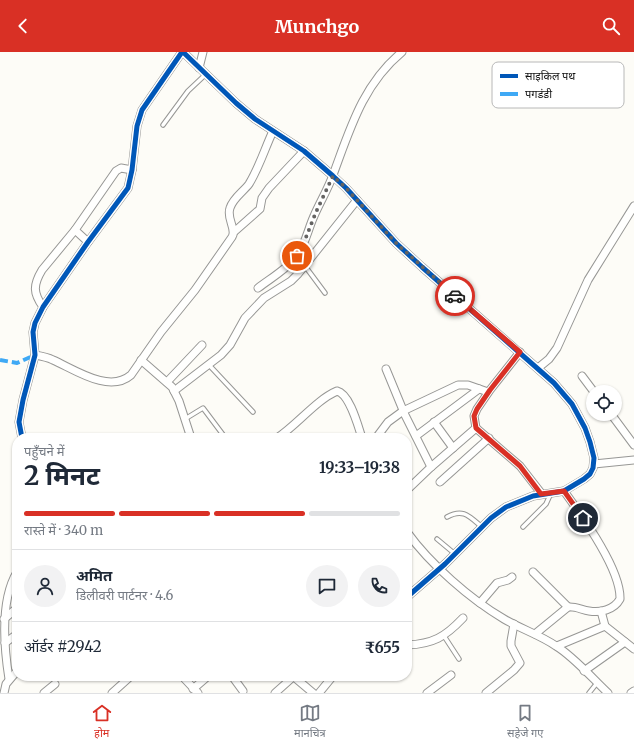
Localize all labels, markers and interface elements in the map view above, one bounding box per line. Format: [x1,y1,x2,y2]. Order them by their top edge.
icon: back [12,15,34,37]
text: Munchgo [275,15,359,38]
icon: search [600,15,622,37]
legend [492,62,624,108]
text: साइकिल पथ [525,69,576,83]
text: पगडंडी [525,87,552,101]
pin [280,239,314,273]
icon: bag [286,245,308,267]
courier [435,276,475,316]
icon: car [444,285,466,307]
map controls [586,385,622,421]
button: locate [586,385,622,421]
text: पहुँचने में [24,443,65,460]
text: 19:33–19:38 [319,458,400,477]
text: 2 मिनट [24,459,100,492]
pin [566,501,600,535]
icon: home [572,507,594,529]
text: रास्ते में · 340 m [24,522,103,539]
button: person [24,565,66,607]
button: chat [306,565,348,607]
button: phone [358,565,400,607]
text: अमित [76,566,112,585]
text: डिलीवरी पार्टनर · 4.6 [76,587,173,604]
text: ऑर्डर #2942 [24,637,102,656]
text: ₹655 [365,638,400,657]
tab: होम [91,702,113,741]
tab: मानचित्र [294,702,326,741]
tab: सहेजे गए [507,702,543,741]

